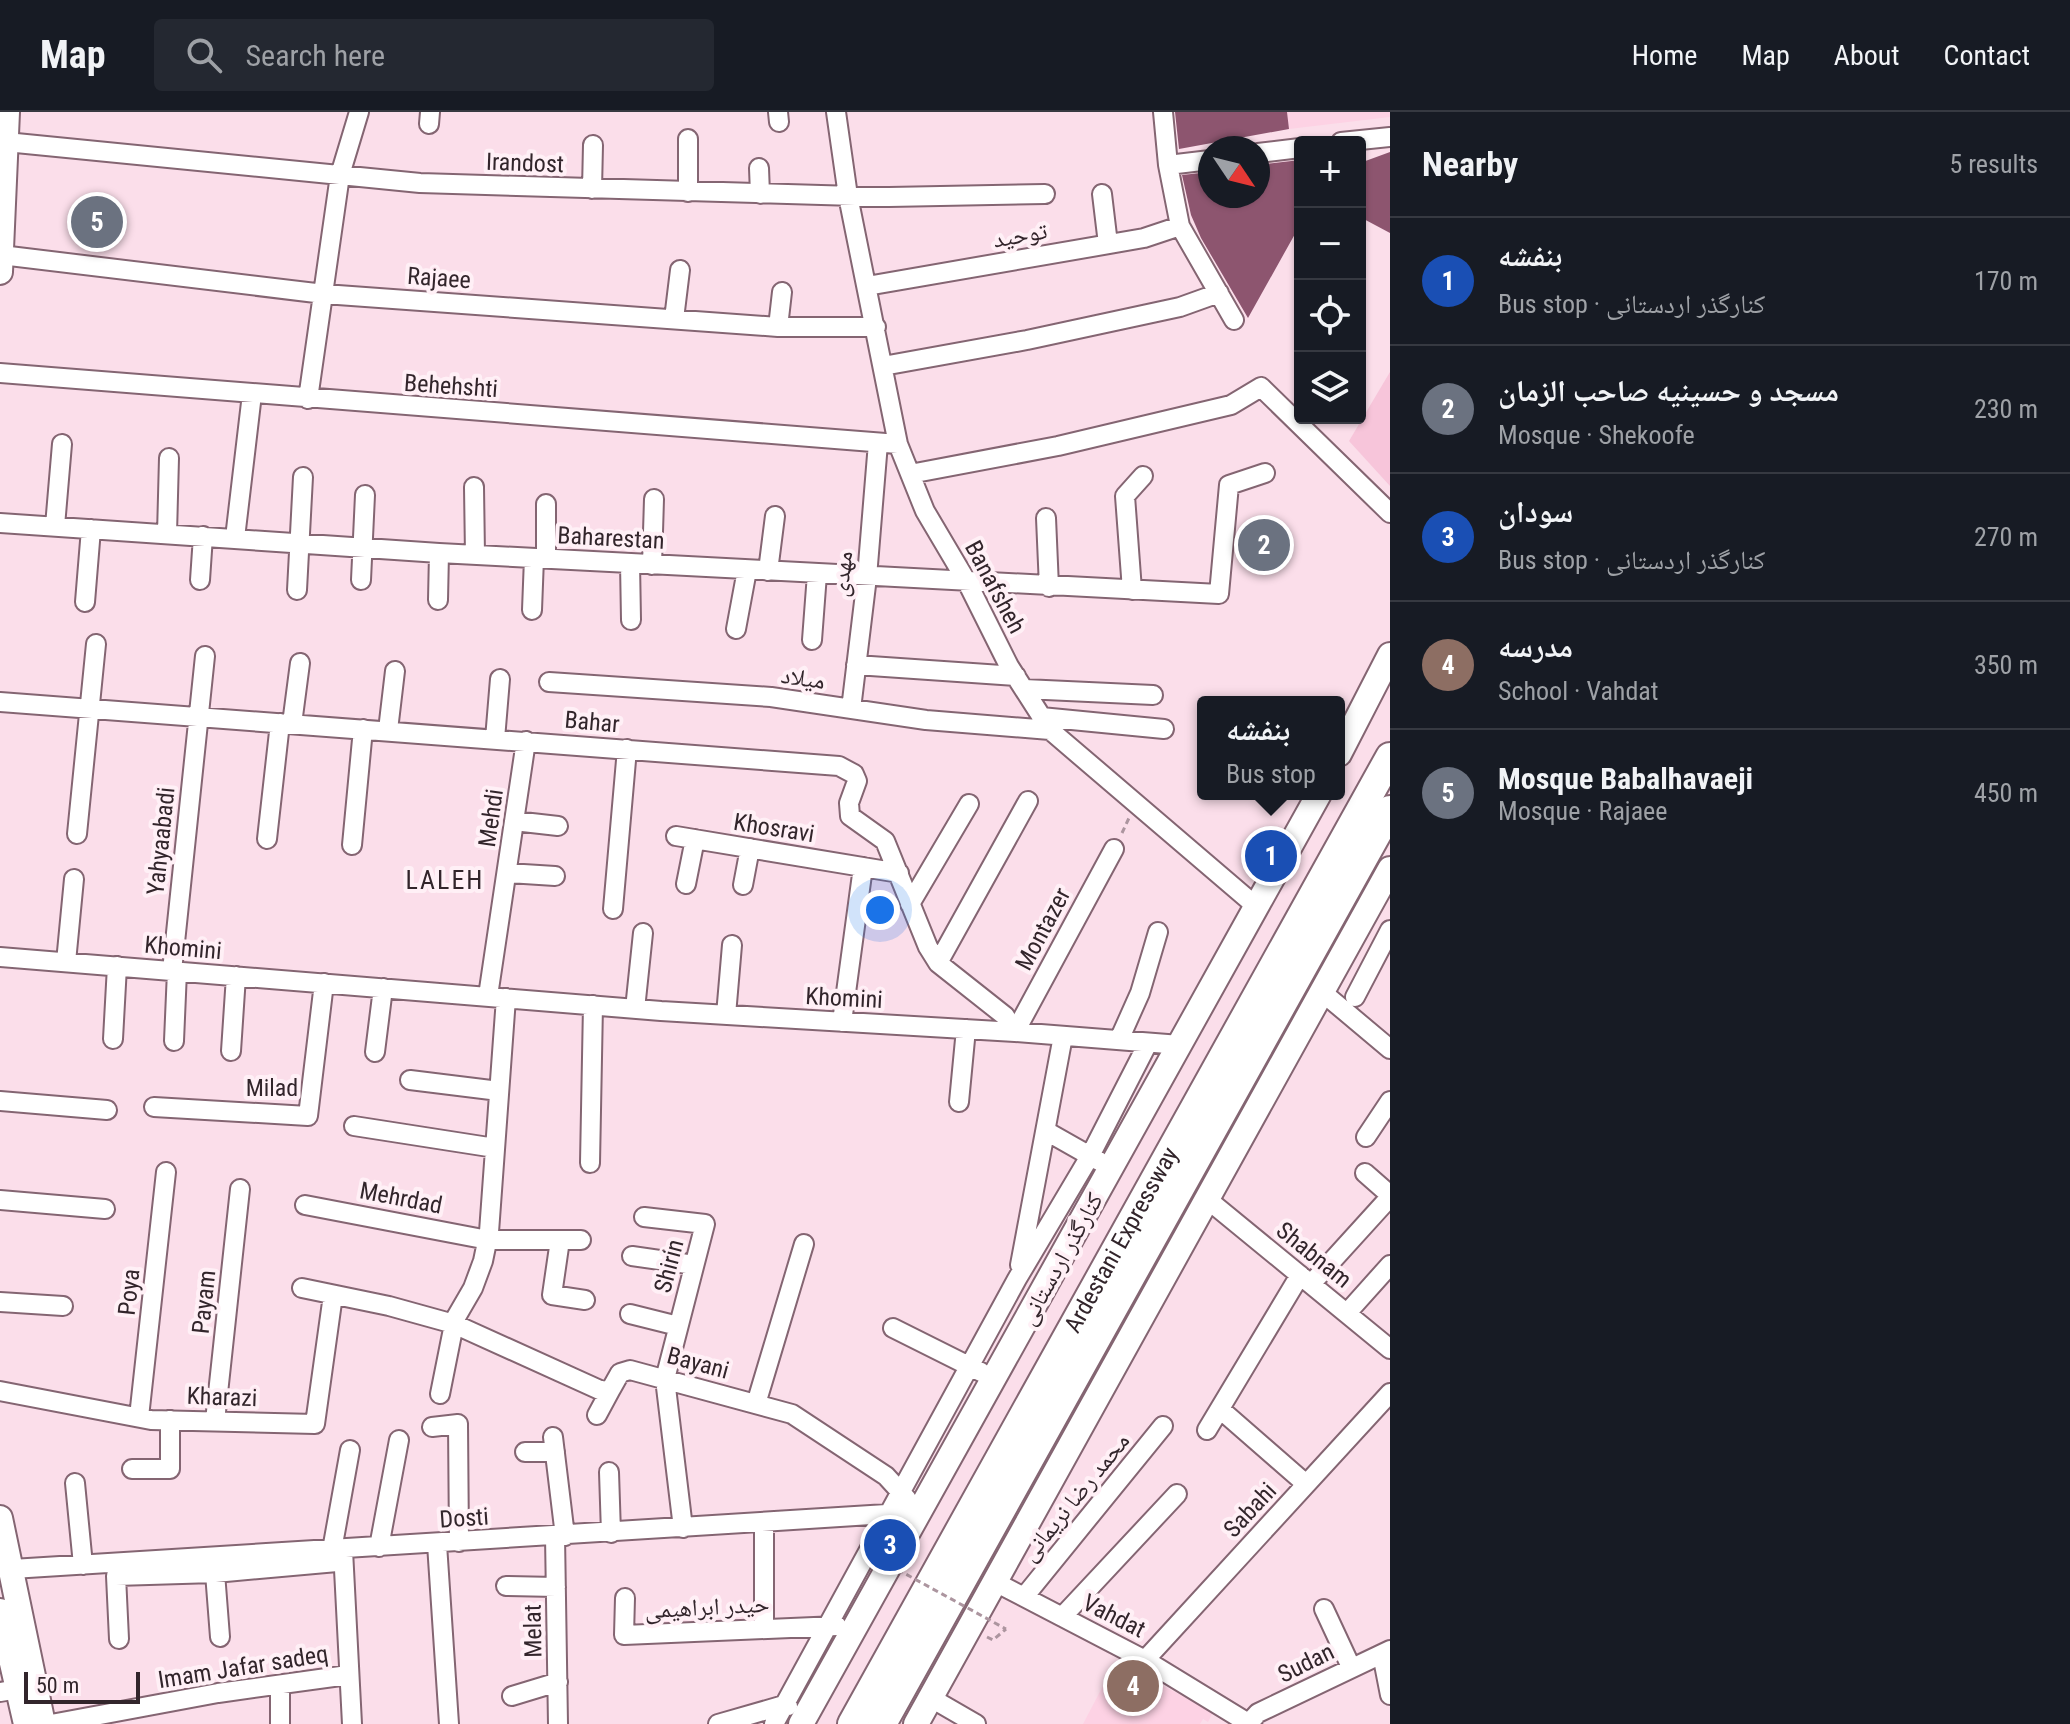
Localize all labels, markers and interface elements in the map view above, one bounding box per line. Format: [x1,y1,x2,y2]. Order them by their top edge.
search box [154,19,714,91]
text: Map [40,33,106,77]
icon: search [182,33,226,77]
text: Search here [246,38,385,73]
text: Home [1632,39,1697,72]
text: Map [1741,39,1790,72]
text: About [1834,39,1900,72]
text: Contact [1944,39,2030,72]
north arrow [1198,136,1270,208]
map controls [1294,136,1366,424]
button: + [1294,136,1366,208]
text: Nearby [1422,144,1518,184]
street label: Irandost [486,148,564,178]
text: 5 results [1949,149,2038,179]
pin: 5 [71,192,123,252]
button: − [1294,208,1366,280]
street label: توحید [991,216,1049,254]
text: بنفشه [1498,238,1562,273]
street label: Rajaee [406,262,472,294]
text: 1 [1441,266,1455,296]
text: 170 m [1974,266,2038,296]
button: locate [1294,280,1366,352]
text: Bus stop · کنارگذر اردستانی [1498,289,1765,319]
button: layers [1294,352,1366,424]
street label: Behehshti [403,369,499,403]
text: مسجد و حسینیه صاحب الزمان [1498,373,1839,408]
text: 2 [1441,394,1455,424]
text: 230 m [1974,394,2038,424]
text: Mosque · Shekoofe [1498,420,1695,450]
text: سودان [1498,494,1573,529]
pin: 2 [1238,515,1290,575]
street label: Baharestan [557,521,665,555]
text: 3 [1441,522,1455,552]
text: 270 m [1974,522,2038,552]
street label: Banafsheh [959,536,1031,638]
text: Bus stop · کنارگذر اردستانی [1498,545,1765,575]
street label: مهدی [826,550,858,598]
text: مدرسه [1498,629,1573,664]
text: 4 [1441,650,1455,680]
text: 350 m [1974,650,2038,680]
street label: میلاد [779,661,827,695]
text: School · Vahdat [1498,676,1658,706]
popup [1197,696,1345,800]
street label: Bahar [563,706,621,738]
text: بنفشه [1226,712,1290,747]
text: Bus stop [1226,759,1316,789]
text: Mosque Babalhavaeji [1498,761,1753,796]
text: 5 [1441,778,1455,808]
text: 450 m [1974,778,2038,808]
street label: Yahyaabadi [141,786,181,896]
street label: Mehdi [473,787,509,849]
text: Mosque · Rajaee [1498,796,1668,826]
street label: Khosravi [732,808,816,848]
pin: 1 [1245,826,1297,886]
district label: LALEH [405,865,485,895]
street label: Montazer [1010,883,1076,975]
your location [860,890,900,930]
street label: Khomini [143,931,223,965]
street label: Khomini [805,982,883,1014]
street label: Milad [246,1074,298,1102]
street label: Ardestani Expressway [1059,1142,1184,1337]
street label: Mehrdad [357,1176,445,1220]
street label: کنارگذر اردستانی [1013,1188,1109,1330]
street label: Shabnam [1271,1216,1357,1294]
street label: Shirin [648,1236,690,1296]
street label: Poya [113,1267,145,1317]
street label: Payam [187,1269,221,1335]
street label: Bayani [664,1341,732,1385]
street label: Kharazi [186,1382,258,1412]
street label: محمد رضا نریمانی [1015,1427,1135,1567]
street label: Sabahi [1218,1477,1282,1543]
street label: Dosti [438,1502,490,1534]
pin: 3 [864,1515,916,1575]
street label: Vahdat [1078,1588,1150,1644]
street label: حیدر ابراهیمی [644,1590,770,1624]
street label: Melat [519,1604,547,1658]
street label: Sudan [1273,1637,1339,1689]
street label: Imam Jafar sadeq [156,1640,330,1694]
pin: 4 [1107,1656,1159,1716]
scale bar [24,1668,140,1704]
text: 50 m [36,1673,79,1698]

